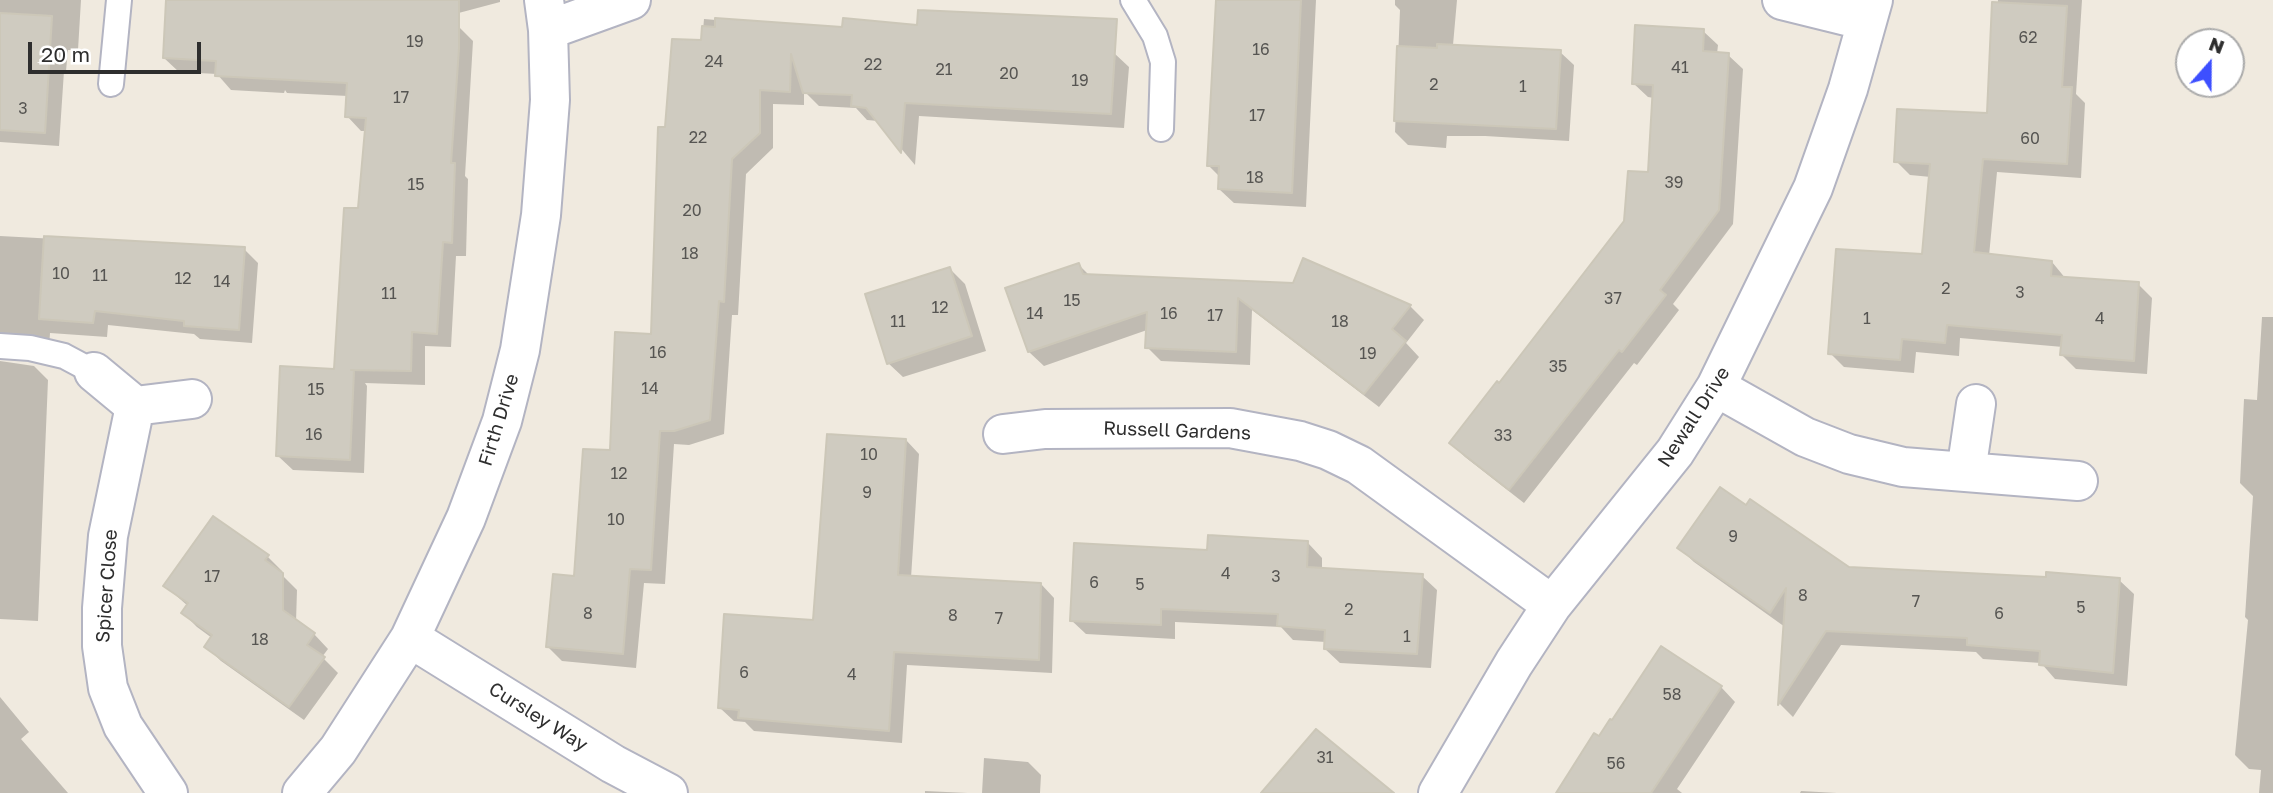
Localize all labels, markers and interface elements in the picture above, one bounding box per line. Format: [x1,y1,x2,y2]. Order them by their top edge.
scale bar [32,28,205,72]
house number: 62 [2019,28,2037,48]
north arrow [2175,28,2245,98]
text: N [2206,31,2228,58]
house number: 19 [406,32,424,52]
house number: 16 [1252,40,1270,60]
text: 20 m [41,41,90,67]
house number: 24 [704,52,724,72]
house number: 22 [864,55,882,75]
house number: 41 [1671,58,1689,78]
house number: 21 [935,60,953,80]
house number: 20 [999,64,1019,84]
house number: 19 [1071,71,1089,91]
house number: 2 [1429,75,1439,95]
house number: 1 [1519,77,1527,97]
house number: 17 [393,88,409,108]
house number: 3 [18,99,28,119]
house number: 17 [1249,106,1265,126]
house number: 22 [689,128,707,148]
house number: 60 [2020,129,2040,149]
house number: 18 [1246,168,1264,188]
house number: 39 [1664,173,1684,193]
house number: 15 [407,175,425,195]
house number: 20 [682,201,702,221]
house number: 18 [681,244,699,264]
house number: 10 [52,264,70,284]
house number: 11 [92,266,108,286]
house number: 12 [174,269,192,289]
house number: 14 [213,272,231,292]
house number: 2 [1941,279,1951,299]
house number: 3 [2015,283,2025,303]
house number: 11 [381,284,397,304]
house number: 37 [1604,289,1622,309]
house number: 15 [1063,291,1081,311]
house number: 12 [931,298,949,318]
house number: 14 [1026,304,1044,324]
house number: 16 [1160,304,1178,324]
house number: 17 [1207,306,1223,326]
house number: 1 [1863,309,1871,329]
house number: 4 [2095,309,2105,329]
house number: 11 [890,312,906,332]
house number: 18 [1331,312,1349,332]
house number: 16 [649,343,667,363]
house number: 19 [1359,344,1377,364]
house number: 35 [1549,357,1567,377]
street label: Newall Drive [1653,363,1735,471]
street label: Firth Drive [474,371,524,469]
house number: 14 [641,379,659,399]
house number: 15 [307,380,325,400]
street label: Russell Gardens [1103,417,1251,445]
house number: 16 [305,425,323,445]
house number: 33 [1494,426,1512,446]
house number: 10 [860,445,878,465]
house number: 12 [610,464,628,484]
house number: 9 [862,483,872,503]
house number: 10 [607,510,625,530]
house number: 9 [1728,527,1738,547]
street label: Spicer Close [92,528,122,644]
house number: 4 [1221,564,1231,584]
house number: 17 [204,567,220,587]
house number: 3 [1271,567,1281,587]
house number: 6 [1089,573,1099,593]
house number: 5 [1135,575,1145,595]
house number: 8 [1798,586,1808,606]
house number: 7 [1912,592,1920,612]
house number: 5 [2076,598,2086,618]
house number: 2 [1344,600,1354,620]
house number: 8 [583,604,593,624]
house number: 6 [1994,604,2004,624]
house number: 8 [948,606,958,626]
house number: 7 [995,609,1003,629]
house number: 1 [1403,627,1411,647]
house number: 18 [251,630,269,650]
house number: 6 [739,663,749,683]
house number: 4 [847,665,857,685]
street label: Cursley Way [484,678,592,756]
house number: 58 [1662,685,1682,705]
house number: 31 [1316,748,1334,768]
house number: 56 [1607,754,1625,774]

